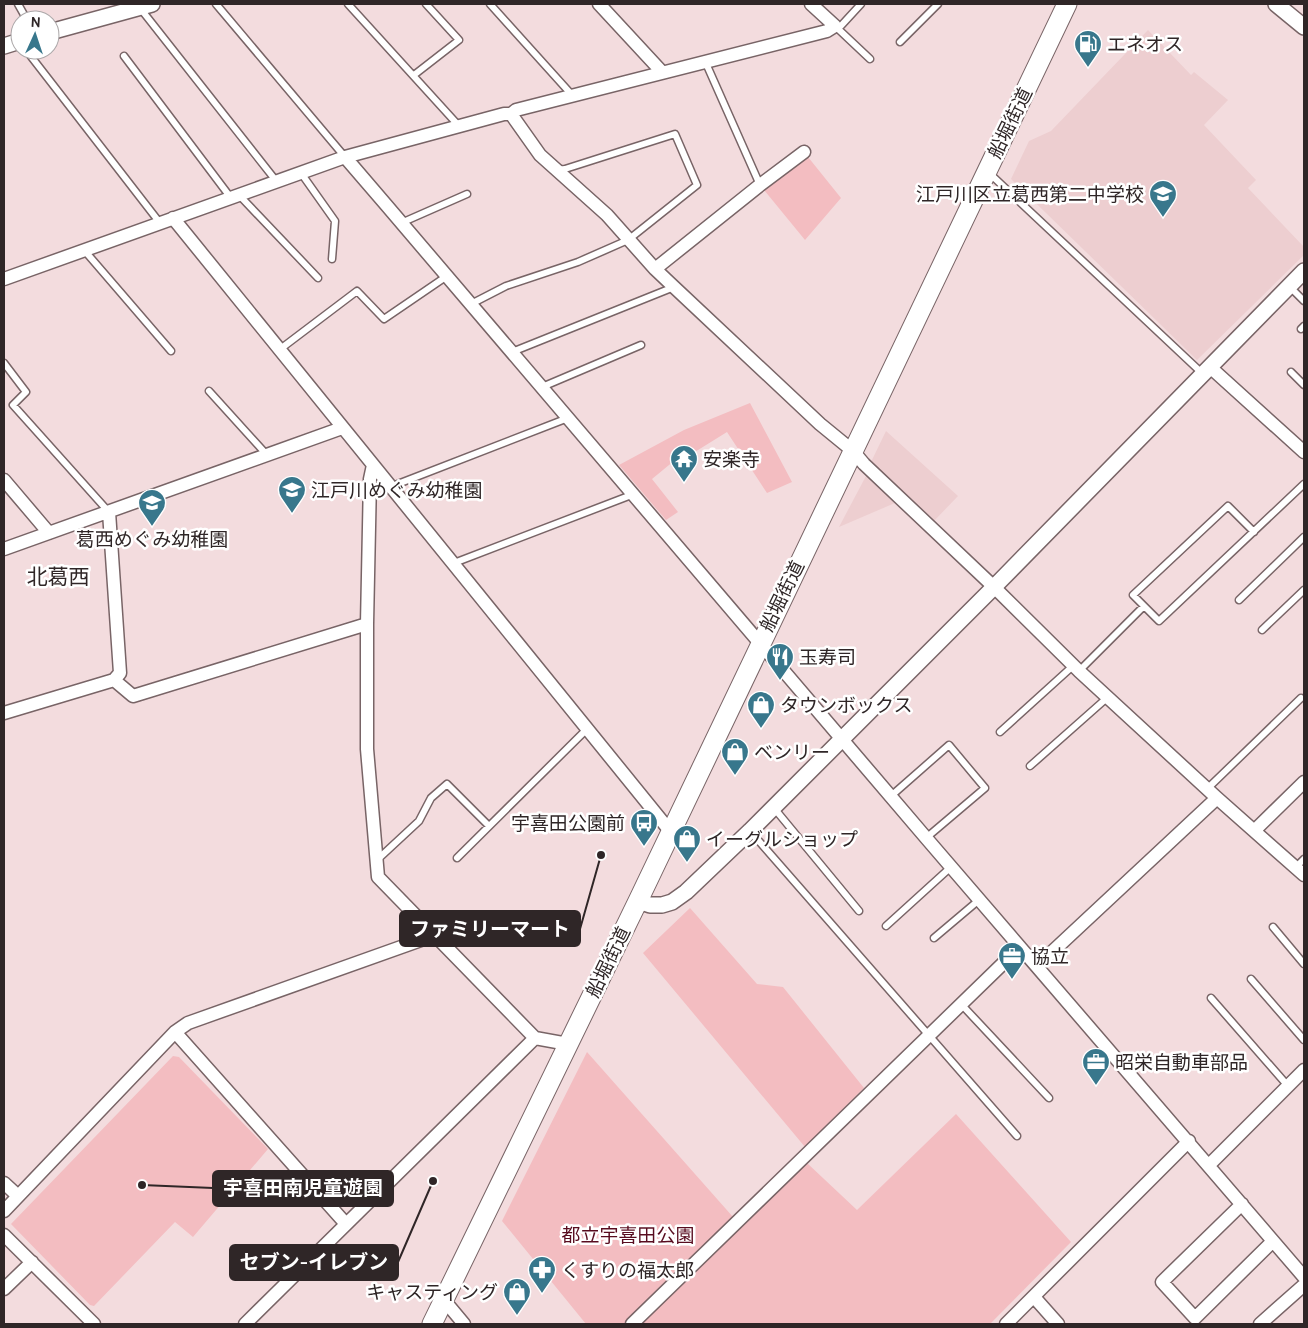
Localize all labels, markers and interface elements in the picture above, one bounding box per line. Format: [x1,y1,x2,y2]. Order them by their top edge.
north arrow [10,10,60,60]
text: N [30,13,41,31]
fuel station icon: エネオス [1073,29,1103,68]
place label: エネオス [1107,33,1183,56]
street label: 船堀街道 [983,84,1037,162]
school or university icon: 江戸川区立葛西第二中学校 [1148,179,1178,218]
place label: 江戸川区立葛西第二中学校 [916,183,1144,206]
temple icon: 安楽寺 [669,444,699,483]
place label: 安楽寺 [703,448,760,471]
school or university icon: 江戸川めぐみ幼稚園 [277,475,307,514]
place label: 江戸川めぐみ幼稚園 [311,479,483,502]
school or university icon: 葛西めぐみ幼稚園 [137,488,167,527]
place label: 葛西めぐみ幼稚園 [76,528,228,551]
street label: 船堀街道 [755,557,809,635]
district label: 北葛西 [27,564,90,589]
restaurant icon: 玉寿司 [765,642,795,681]
place label: 玉寿司 [799,646,856,669]
shop icon: タウンボックス [746,690,776,729]
place label: タウンボックス [780,694,912,717]
shop icon: ベンリー [720,737,750,776]
place label: ベンリー [754,741,830,764]
bus stop icon: 宇喜田公園前 [629,808,659,847]
place label: 宇喜田公園前 [511,812,625,835]
shop icon: イーグルショップ [672,824,702,863]
place label: イーグルショップ [706,828,858,851]
callout: ファミリーマート [400,911,580,946]
text: ファミリーマート [410,917,570,941]
street label: 船堀街道 [581,923,635,1001]
office icon: 協立 [997,941,1027,980]
place label: 協立 [1031,945,1069,968]
office icon: 昭栄自動車部品 [1081,1047,1111,1086]
place label: 昭栄自動車部品 [1115,1051,1248,1074]
callout: 宇喜田南児童遊園 [213,1171,393,1206]
text: 宇喜田南児童遊園 [223,1176,383,1200]
park label: 都立宇喜田公園 [561,1224,695,1247]
callout: セブン-イレブン [230,1245,398,1280]
text: セブン-イレブン [240,1250,388,1274]
pharmacy icon: くすりの福太郎 [527,1255,557,1294]
place label: くすりの福太郎 [561,1259,694,1282]
shop icon: キャスティング [502,1277,532,1316]
place label: キャスティング [366,1281,498,1304]

